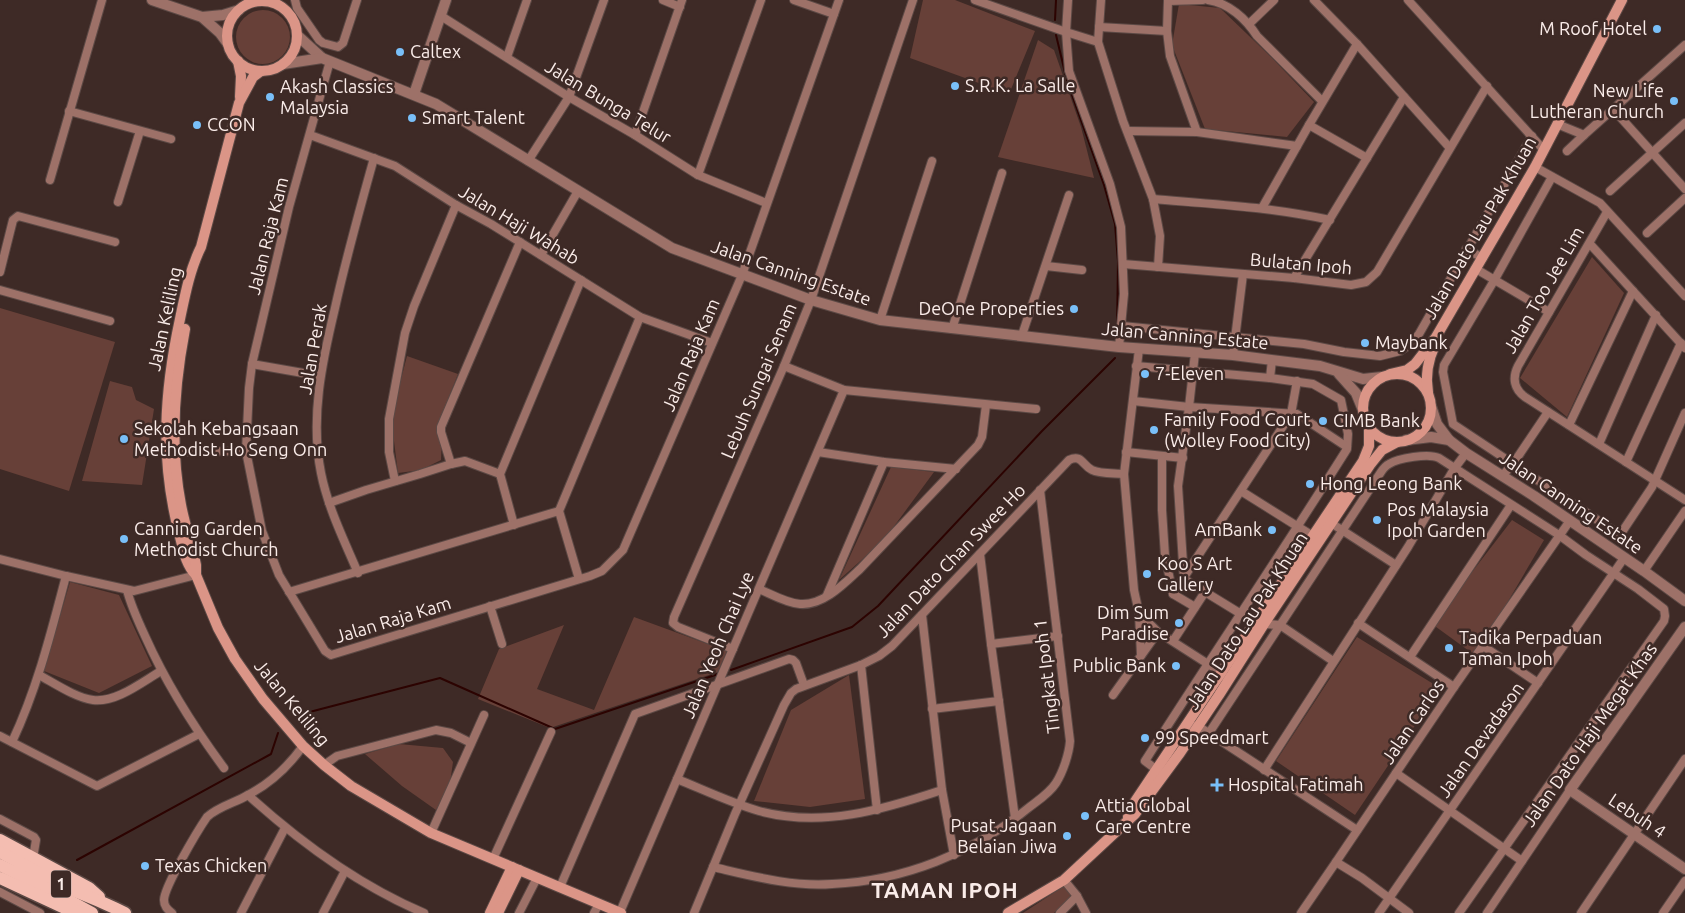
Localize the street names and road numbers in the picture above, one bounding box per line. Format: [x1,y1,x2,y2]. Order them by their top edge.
street label: Jalan Bunga Telur [542,56,675,147]
street label: Jalan Dato Lau Pak Khuan [1419,133,1540,322]
street label: Jalan Raja Kam [243,175,291,297]
street label: Jalan Haji Wahab [456,180,583,268]
street label: Jalan Too Jee Lim [1499,223,1587,356]
street label: Jalan Canning Estate [709,235,874,309]
street label: Bulatan Ipoh [1249,249,1353,277]
street label: Jalan Keliling [143,265,185,373]
street label: Jalan Raja Kam [657,295,723,414]
street label: Lebuh Sungai Senam [716,300,800,461]
street label: Jalan Perak [294,302,330,396]
street label: Jalan Canning Estate [1101,318,1269,352]
street label: Jalan Canning Estate [1496,447,1647,557]
street label: Jalan Dato Chan Swee Ho [872,479,1029,641]
street label: Jalan Dato Lau Pak Khuan [1181,528,1311,713]
street label: Jalan Yeoh Chai Lye [677,568,757,721]
street label: Jalan Raja Kam [332,592,453,646]
street label: Tingkat Ipoh 1 [1029,618,1063,734]
street label: Jalan Dato Haji Megat Khas [1518,639,1660,830]
street label: Jalan Keliling [251,655,334,749]
street label: Jalan Carlos [1377,676,1448,767]
street label: Jalan Devadason [1433,678,1527,801]
street label: Lebuh 4 [1605,789,1670,841]
road number: 1 [51,871,71,898]

